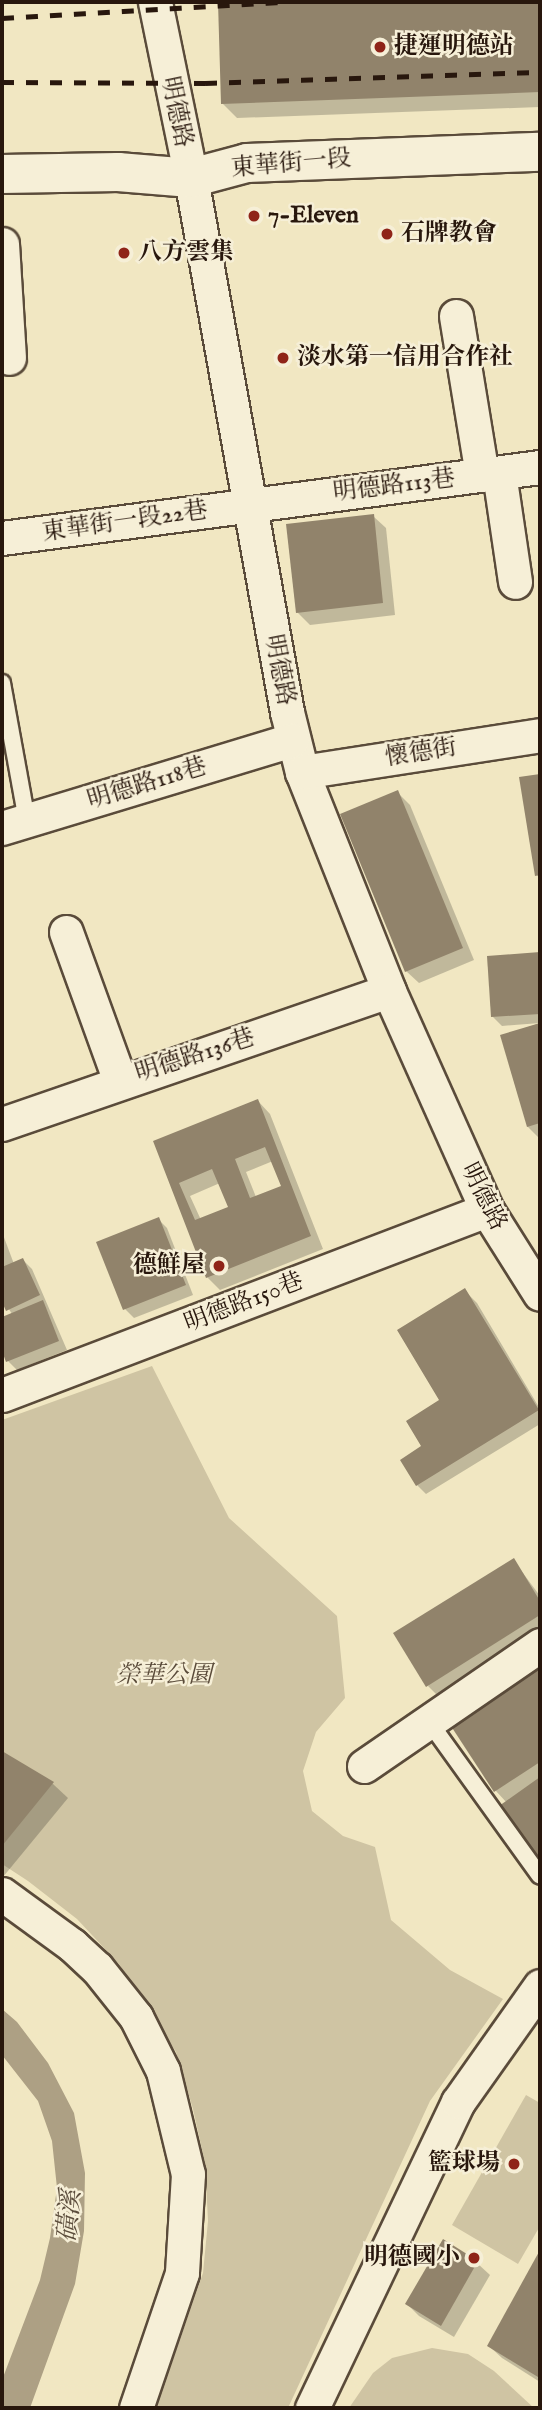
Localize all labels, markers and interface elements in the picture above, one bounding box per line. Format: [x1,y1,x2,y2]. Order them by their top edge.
place label: 捷運明德站 [394,33,514,61]
marker: 捷運明德站 [372,39,388,55]
street label: 明德路 [154,74,198,150]
street label: 東華街一段 [230,144,352,184]
place label: 7-Eleven [268,202,359,230]
marker: 7-Eleven [246,208,262,224]
place label: 石牌教會 [401,220,497,248]
marker: 石牌教會 [379,226,395,242]
place label: 八方雲集 [138,239,234,267]
marker: 八方雲集 [116,245,132,261]
place label: 淡水第一信用合作社 [297,344,513,372]
marker: 淡水第一信用合作社 [275,350,291,366]
street label: 明德路113巷 [331,464,457,508]
street label: 東華街一段22巷 [41,496,209,548]
street label: 明德路 [258,632,300,708]
street label: 懷德街 [383,733,459,773]
street label: 明德路118巷 [84,752,210,816]
street label: 明德路136巷 [132,1023,258,1089]
street label: 明德路 [454,1158,512,1236]
place label: 德鮮屋 [133,1252,205,1280]
marker: 德鮮屋 [211,1258,227,1274]
street label: 明德路150巷 [180,1267,308,1339]
park label: 榮華公園 [116,1662,212,1690]
place label: 籃球場 [428,2150,500,2178]
marker: 籃球場 [506,2156,522,2172]
water label: 磺溪 [52,2189,88,2243]
place label: 明德國小 [364,2244,460,2272]
marker: 明德國小 [466,2250,482,2266]

